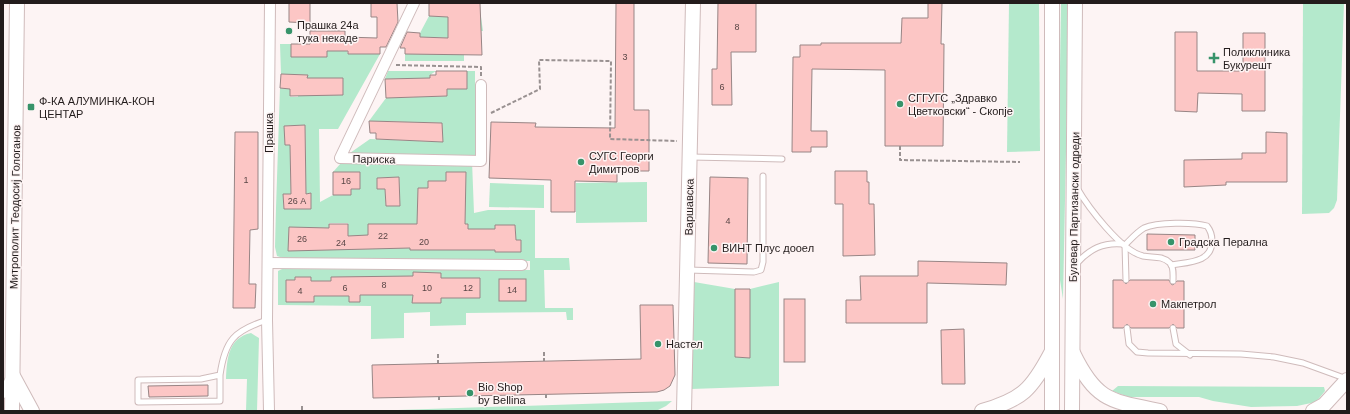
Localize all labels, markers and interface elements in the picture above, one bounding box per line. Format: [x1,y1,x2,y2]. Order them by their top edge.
place label: Прашка 24а тука некаде [297,19,359,44]
house number: 8 [734,22,740,32]
marker: Прашка 24а тука некаде [284,26,294,36]
place label: Поликлиника Букурешт [1223,46,1291,71]
house number: 3 [622,52,628,62]
marker: Поликлиника Букурешт [1208,52,1220,64]
house number: 6 [719,82,725,92]
place label: СГГУГС „Здравко Цветковски“ - Скопје [908,92,1013,117]
place label: Ф-КА АЛУМИНКА-КОН ЦЕНТАР [39,95,155,120]
marker: СГГУГС „Здравко Цветковски“ - Скопје [895,99,905,109]
marker: Ф-КА АЛУМИНКА-КОН ЦЕНТАР [26,102,36,112]
street label: Прашка [263,112,275,153]
street label: Митрополит Теодосиј Гологанов [8,124,22,289]
street label: Булевар Партизански одреди [1067,132,1081,282]
place label: СУГС Георги Димитров [589,150,654,175]
street label: Париска [352,153,396,165]
marker: СУГС Георги Димитров [576,157,586,167]
house number: 1 [243,175,249,185]
house number: 16 [341,176,351,186]
street label: Варшавска [683,178,696,236]
house number: 26 А [288,196,306,206]
house number: 4 [725,216,731,226]
house number: 22 [378,231,388,241]
house number: 26 [297,234,307,244]
place label: Градска Перална [1179,236,1268,248]
house number: 20 [419,237,429,247]
marker: Градска Перална [1166,237,1176,247]
house number: 24 [336,238,346,248]
place label: ВИНТ Плус дооел [722,242,814,254]
marker: ВИНТ Плус дооел [709,243,719,253]
house number: 8 [381,280,387,290]
house number: 6 [342,283,348,293]
house number: 10 [422,283,432,293]
house number: 12 [463,283,473,293]
house number: 14 [507,285,517,295]
house number: 4 [297,286,303,296]
place label: Макпетрол [1161,298,1216,310]
marker: Макпетрол [1148,299,1158,309]
place label: Настел [666,338,703,350]
marker: Настел [653,339,663,349]
place label: Bio Shop by Bellina [478,381,527,406]
marker: Bio Shop by Bellina [465,388,475,398]

